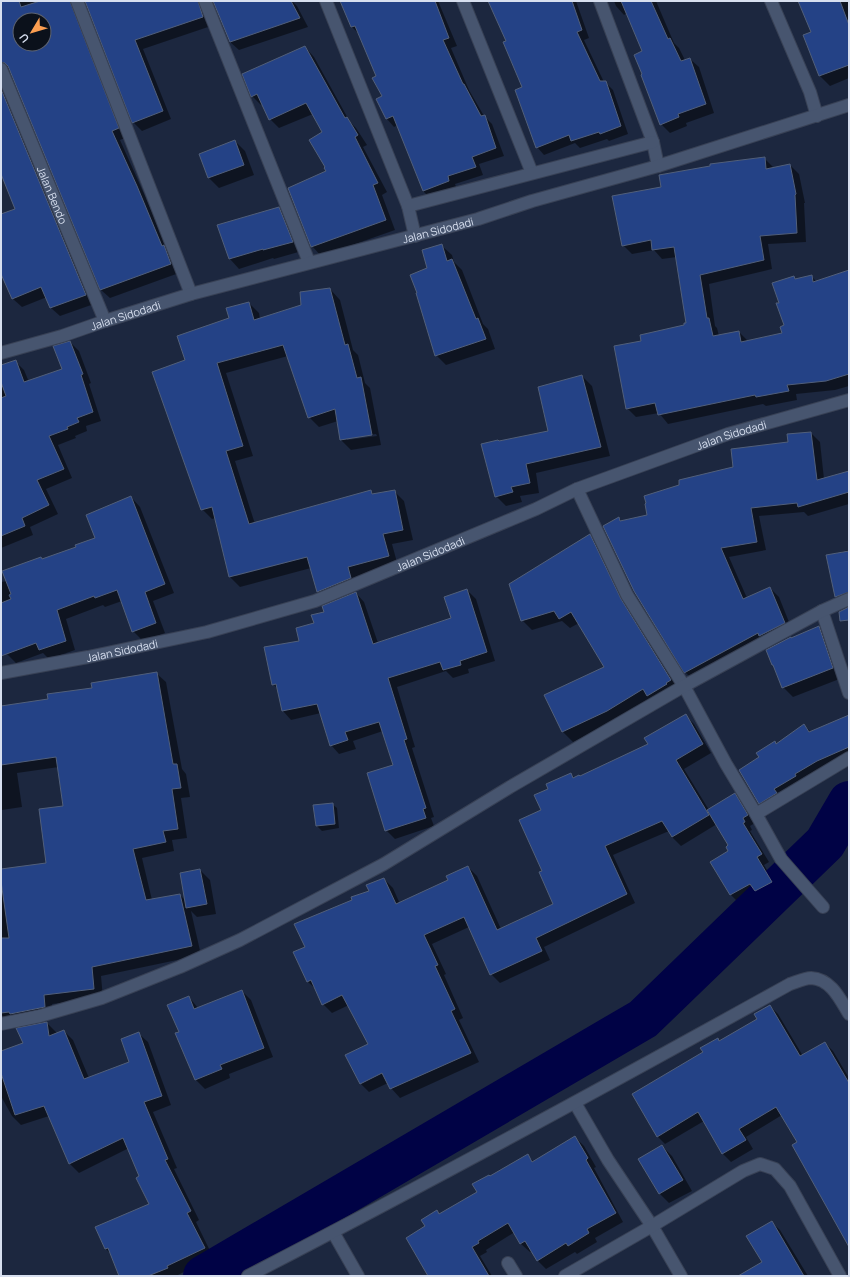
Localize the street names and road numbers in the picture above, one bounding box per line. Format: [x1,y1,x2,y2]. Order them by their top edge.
street label: Jalan Bendo [34,164,72,226]
street label: Jalan Sidodadi [401,213,475,246]
street label: Jalan Sidodadi [88,297,162,333]
street label: Jalan Sidodadi [694,416,768,453]
street label: Jalan Sidodadi [393,532,467,574]
street label: Jalan Sidodadi [85,635,159,665]

